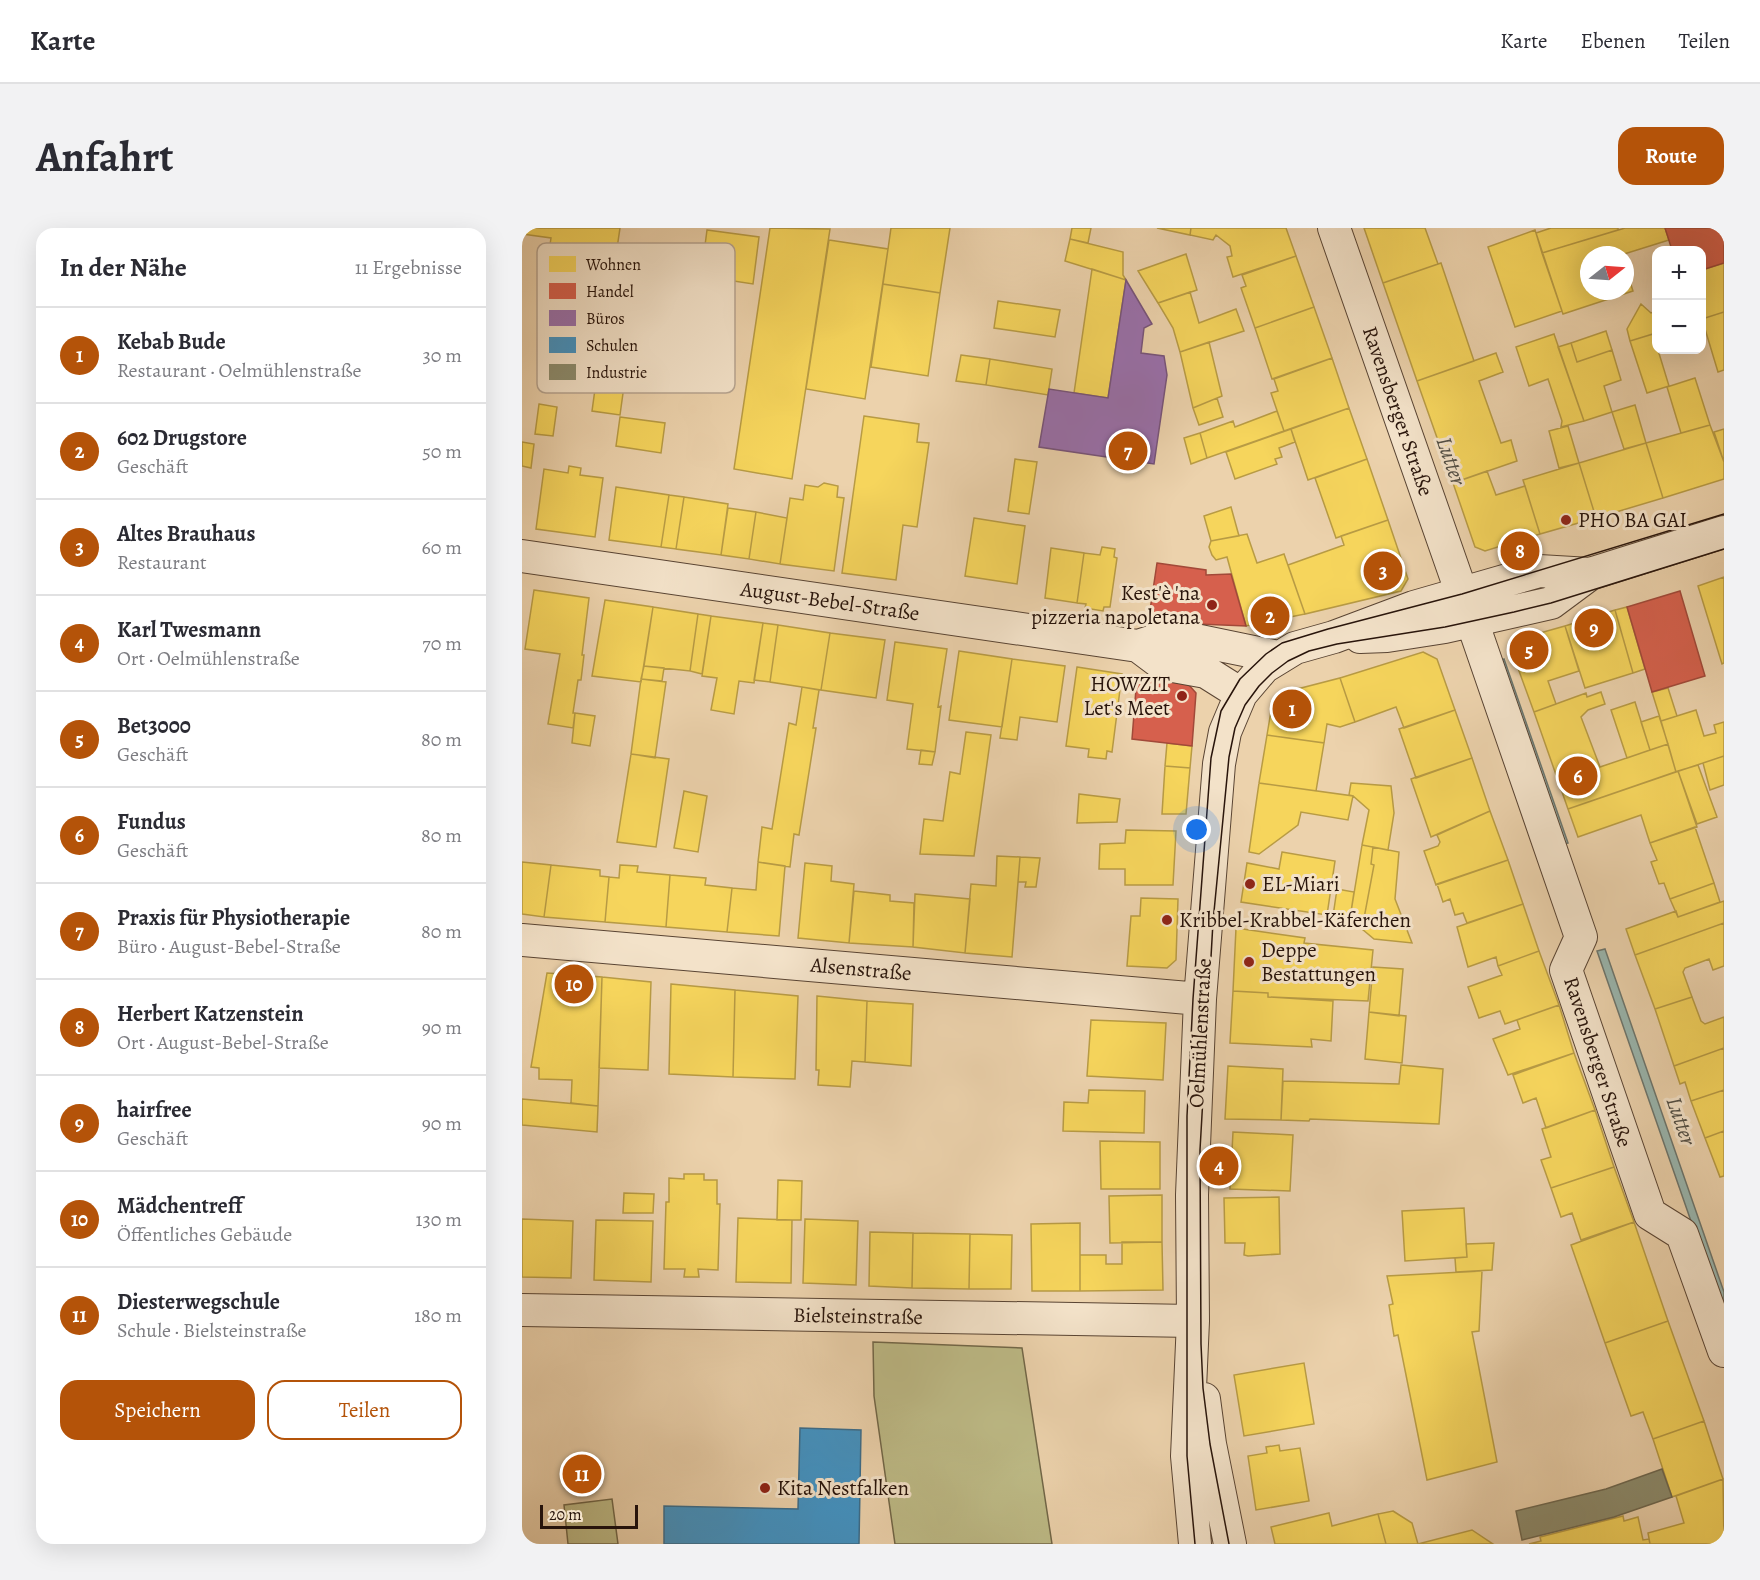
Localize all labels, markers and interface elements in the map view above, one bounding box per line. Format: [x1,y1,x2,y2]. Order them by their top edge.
text: Karte [30,22,95,60]
text: Karte [1500,27,1548,55]
text: Ebenen [1581,27,1645,55]
text: Teilen [1678,27,1730,55]
button: Route [1618,127,1724,185]
text: Anfahrt [36,128,173,185]
legend [537,243,735,393]
north arrow [1580,246,1634,300]
map controls [1652,246,1706,354]
button: + [1652,246,1706,300]
text: In der Nähe [60,250,187,285]
text: 11 Ergebnisse [355,254,462,281]
text: Wohnen [585,254,641,276]
text: Handel [586,281,634,303]
button: − [1652,300,1706,354]
text: Büros [586,308,625,330]
street label: Ravensberger Straße [1356,322,1440,500]
text: Kebab Bude [117,327,226,357]
text: Schulen [586,335,638,357]
text: 1 [76,342,83,369]
text: 30 m [422,342,462,369]
text: Restaurant · Oelmühlenstraße [117,357,361,384]
text: Industrie [586,362,647,384]
text: 602 Drugstore [117,423,247,453]
pin: 7 [1108,428,1148,474]
water label: Lutter [1429,433,1474,490]
text: 2 [75,438,84,465]
text: 50 m [422,438,462,465]
text: Geschäft [117,453,188,480]
place label: PHO BA GAI [1578,506,1687,534]
marker: PHO BA GAI [1559,513,1573,527]
text: Altes Brauhaus [117,519,255,549]
pin: 8 [1500,528,1540,574]
text: 3 [75,534,84,561]
text: 60 m [422,534,462,561]
pin: 3 [1364,548,1402,594]
text: Restaurant [117,549,207,576]
street label: August-Bebel-Straße [738,574,921,627]
place label: Kest'è 'na pizzeria napoletana [1031,579,1200,631]
pin: 2 [1250,594,1290,638]
marker: Kest'è 'na pizzeria napoletana [1205,598,1219,612]
pin: 9 [1574,606,1614,650]
text: Karl Twesmann [117,615,261,645]
pin: 5 [1510,628,1548,672]
text: 4 [75,630,84,657]
text: 70 m [422,630,462,657]
text: Ort · Oelmühlenstraße [117,645,300,672]
place label: HOWZIT Let's Meet [1084,670,1171,722]
pin: 1 [1272,686,1312,732]
marker: HOWZIT Let's Meet [1175,689,1189,703]
text: Bet3000 [117,711,191,741]
text: 5 [75,726,84,753]
text: 80 m [421,726,462,753]
text: Geschäft [117,741,188,768]
pin: 6 [1558,754,1598,798]
text: Fundus [117,807,186,837]
your location [1182,815,1211,844]
text: 6 [75,822,84,849]
text: 80 m [421,822,462,849]
text: Geschäft [117,837,188,864]
place label: EL-Miari [1262,870,1340,898]
marker: EL-Miari [1243,877,1257,891]
text: Praxis für Physiotherapie [117,903,350,933]
place label: Kribbel-Krabbel-Käferchen [1179,906,1411,934]
marker: Kribbel-Krabbel-Käferchen [1160,913,1174,927]
text: 7 [75,918,84,945]
text: 80 m [421,918,462,945]
text: Büro · August-Bebel-Straße [117,933,341,960]
place label: Deppe Bestattungen [1261,936,1376,988]
street label: Alsenstraße [808,951,913,987]
marker: Deppe Bestattungen [1242,955,1256,969]
street label: Oelmühlenstraße [1182,957,1218,1109]
pin: 10 [554,962,594,1006]
street label: Ravensberger Straße [1557,973,1639,1151]
text: Herbert Katzenstein [117,999,304,1029]
text: 8 [75,1014,84,1041]
text: 90 m [422,1014,462,1041]
text: Ort · August-Bebel-Straße [117,1029,329,1056]
water label: Lutter [1659,1093,1704,1150]
text: hairfree [117,1095,192,1125]
text: 9 [75,1110,84,1137]
text: 90 m [422,1110,462,1137]
text: Geschäft [117,1125,188,1152]
pin: 4 [1200,1144,1238,1188]
text: Mädchentreff [117,1191,242,1221]
text: 10 [71,1206,88,1233]
text: 130 m [416,1206,462,1233]
text: Öffentliches Gebäude [117,1221,292,1248]
text: Diesterwegschule [117,1287,280,1317]
street label: Bielsteinstraße [793,1301,923,1331]
text: 11 [72,1302,87,1329]
text: 180 m [414,1302,462,1329]
text: Schule · Bielsteinstraße [117,1317,307,1344]
button: Speichern [60,1380,255,1440]
button: Teilen [267,1380,462,1440]
pin: 11 [562,1452,602,1496]
place label: Kita Nestfalken [777,1474,909,1502]
marker: Kita Nestfalken [758,1481,772,1495]
scale bar [540,1502,638,1530]
text: 20 m [549,1504,582,1526]

